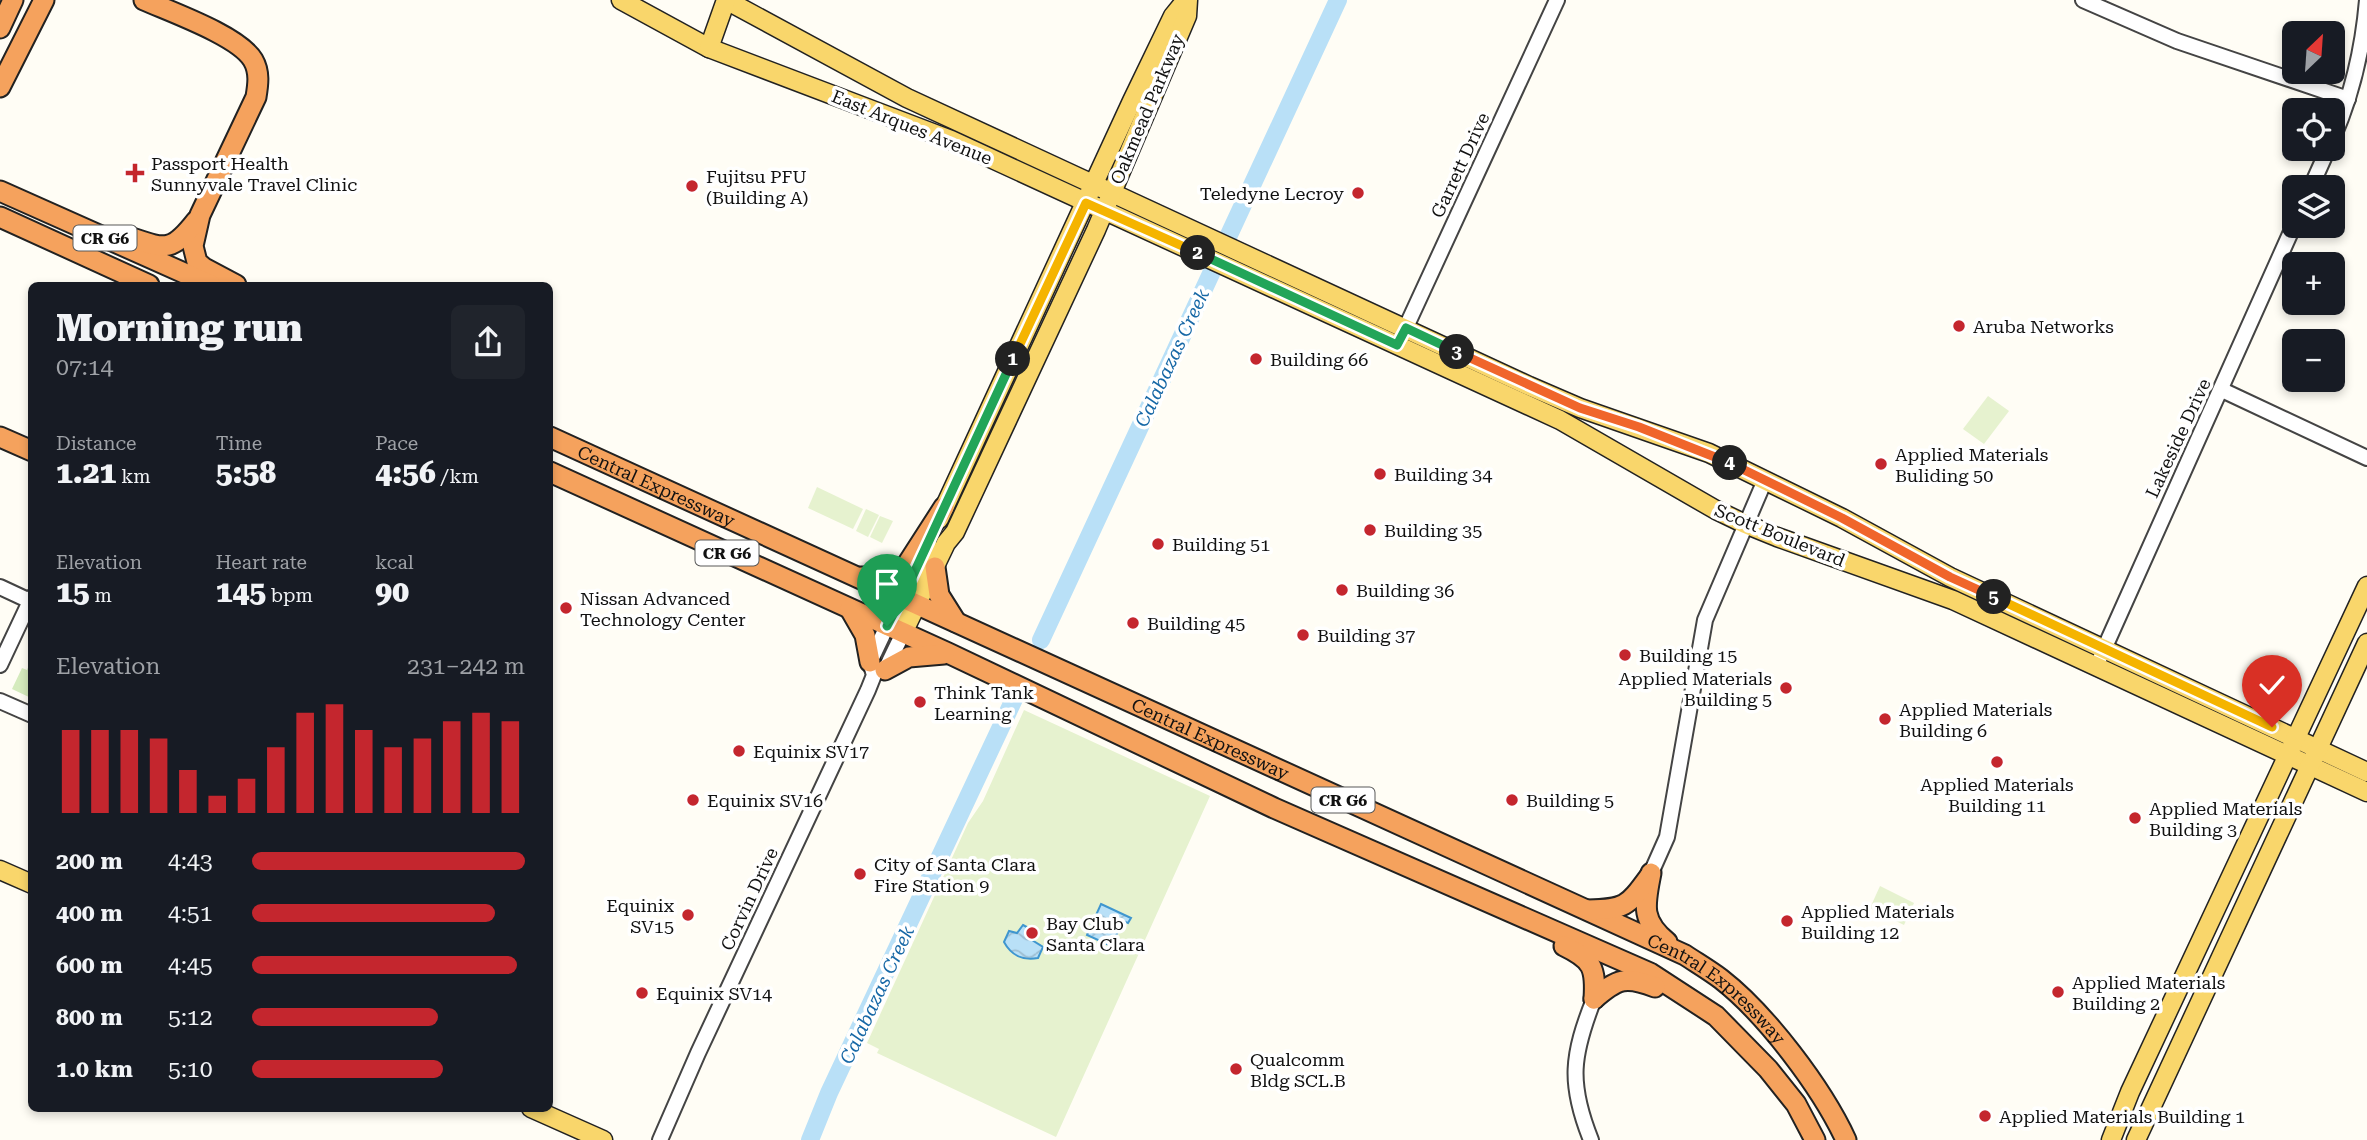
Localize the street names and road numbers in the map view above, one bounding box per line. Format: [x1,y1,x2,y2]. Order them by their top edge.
street label: Oakmead Parkway [1106,30,1188,187]
street label: East Arques Avenue [829,85,995,169]
street label: Garrett Drive [1426,109,1494,221]
road number: CR G6 [74,226,136,250]
street label: Lakeside Drive [2141,375,2215,501]
street label: Central Expressway [574,441,739,531]
street label: Scott Boulevard [1712,499,1849,571]
road number: CR G6 [696,540,758,566]
street label: Central Expressway [1128,693,1293,784]
road number: CR G6 [1312,788,1374,813]
street label: Corvin Drive [716,844,782,954]
street label: Central Expressway [1644,929,1790,1048]

